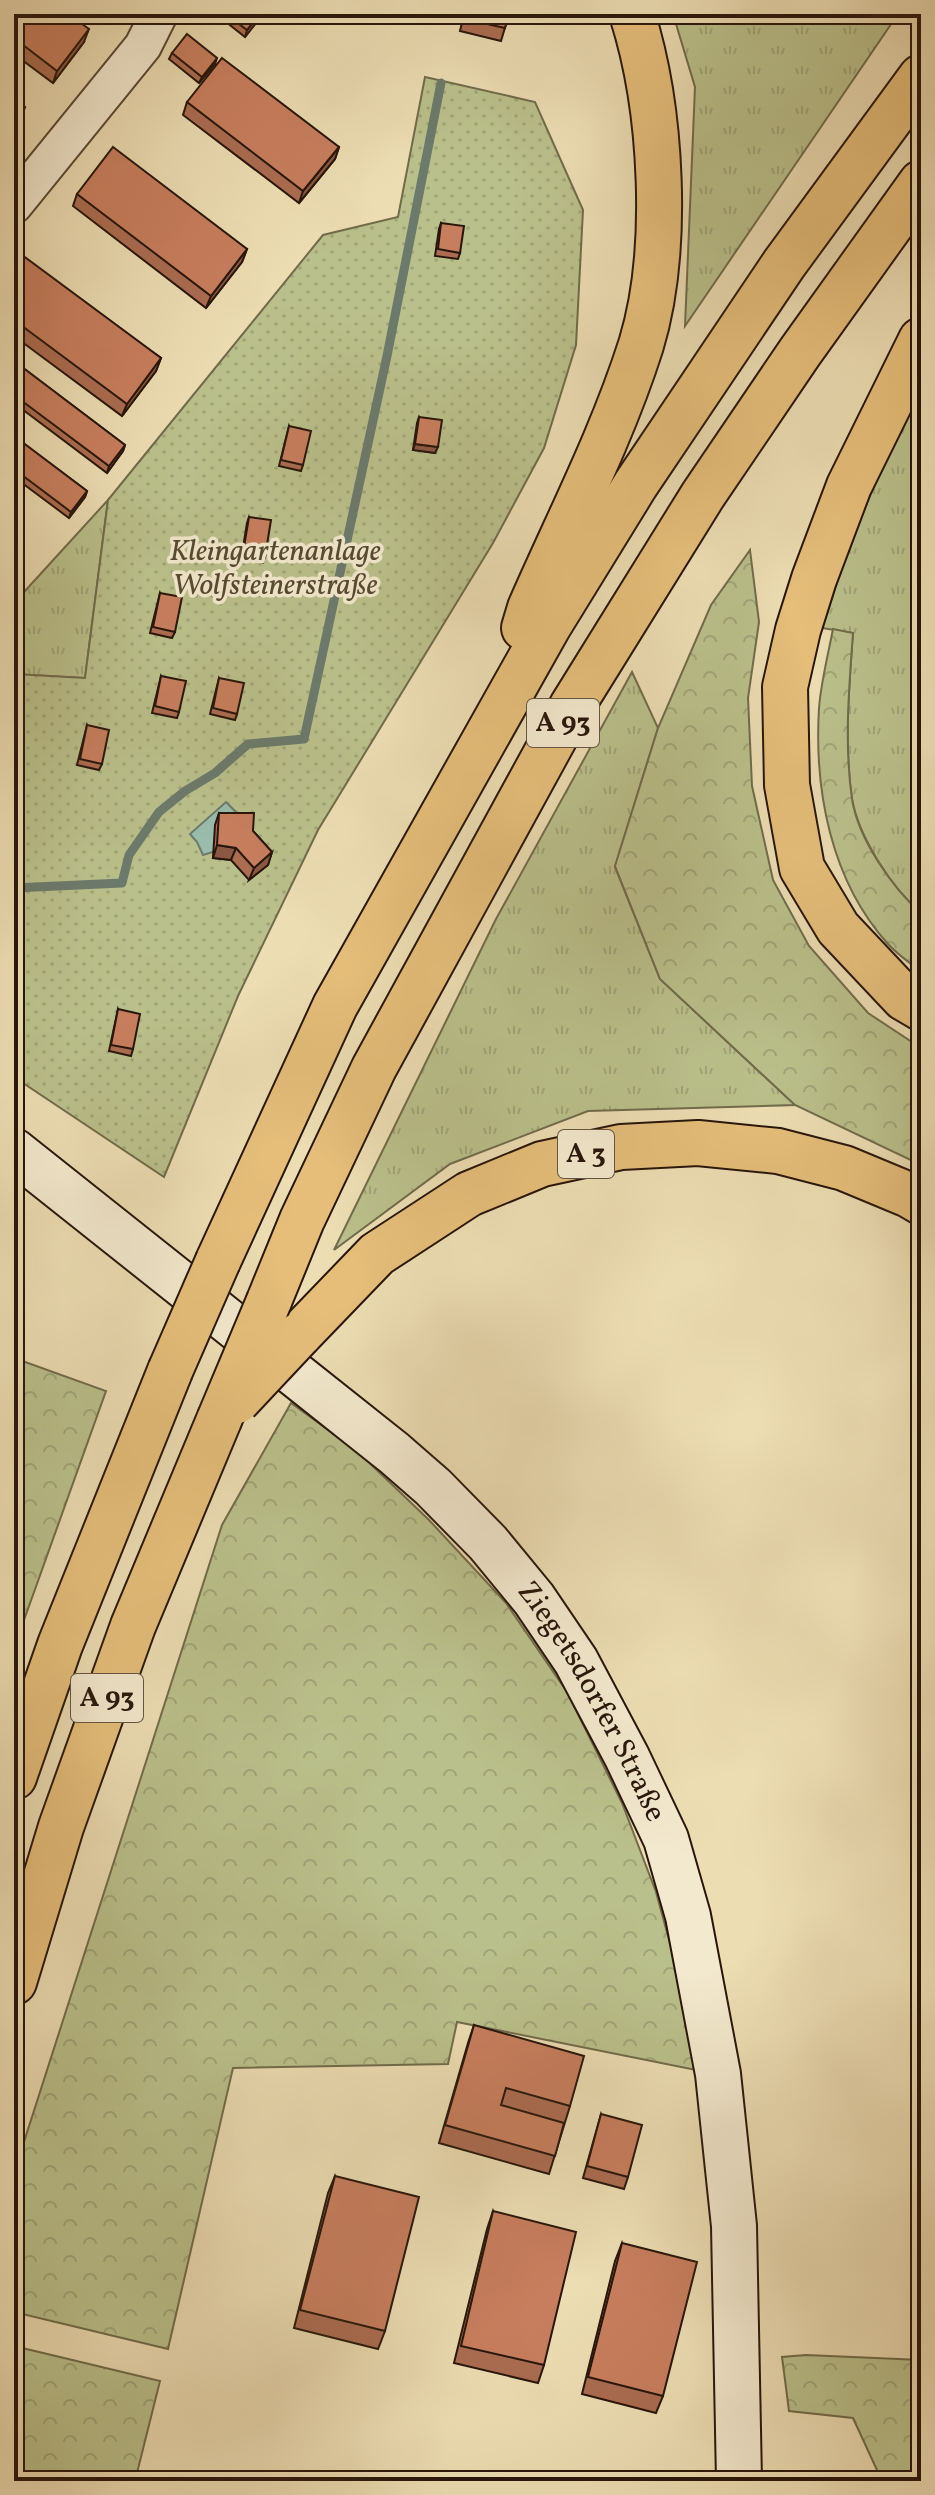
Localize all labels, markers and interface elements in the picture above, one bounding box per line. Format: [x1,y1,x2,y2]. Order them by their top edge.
park label: Kleingartenanlage Wolfsteinerstraße [169,531,381,607]
road number: A 93 [527,699,599,747]
road number: A 3 [558,1130,614,1178]
street label: Ziegetsdorfer Straße [507,1572,676,1829]
road number: A 93 [71,1674,143,1722]

